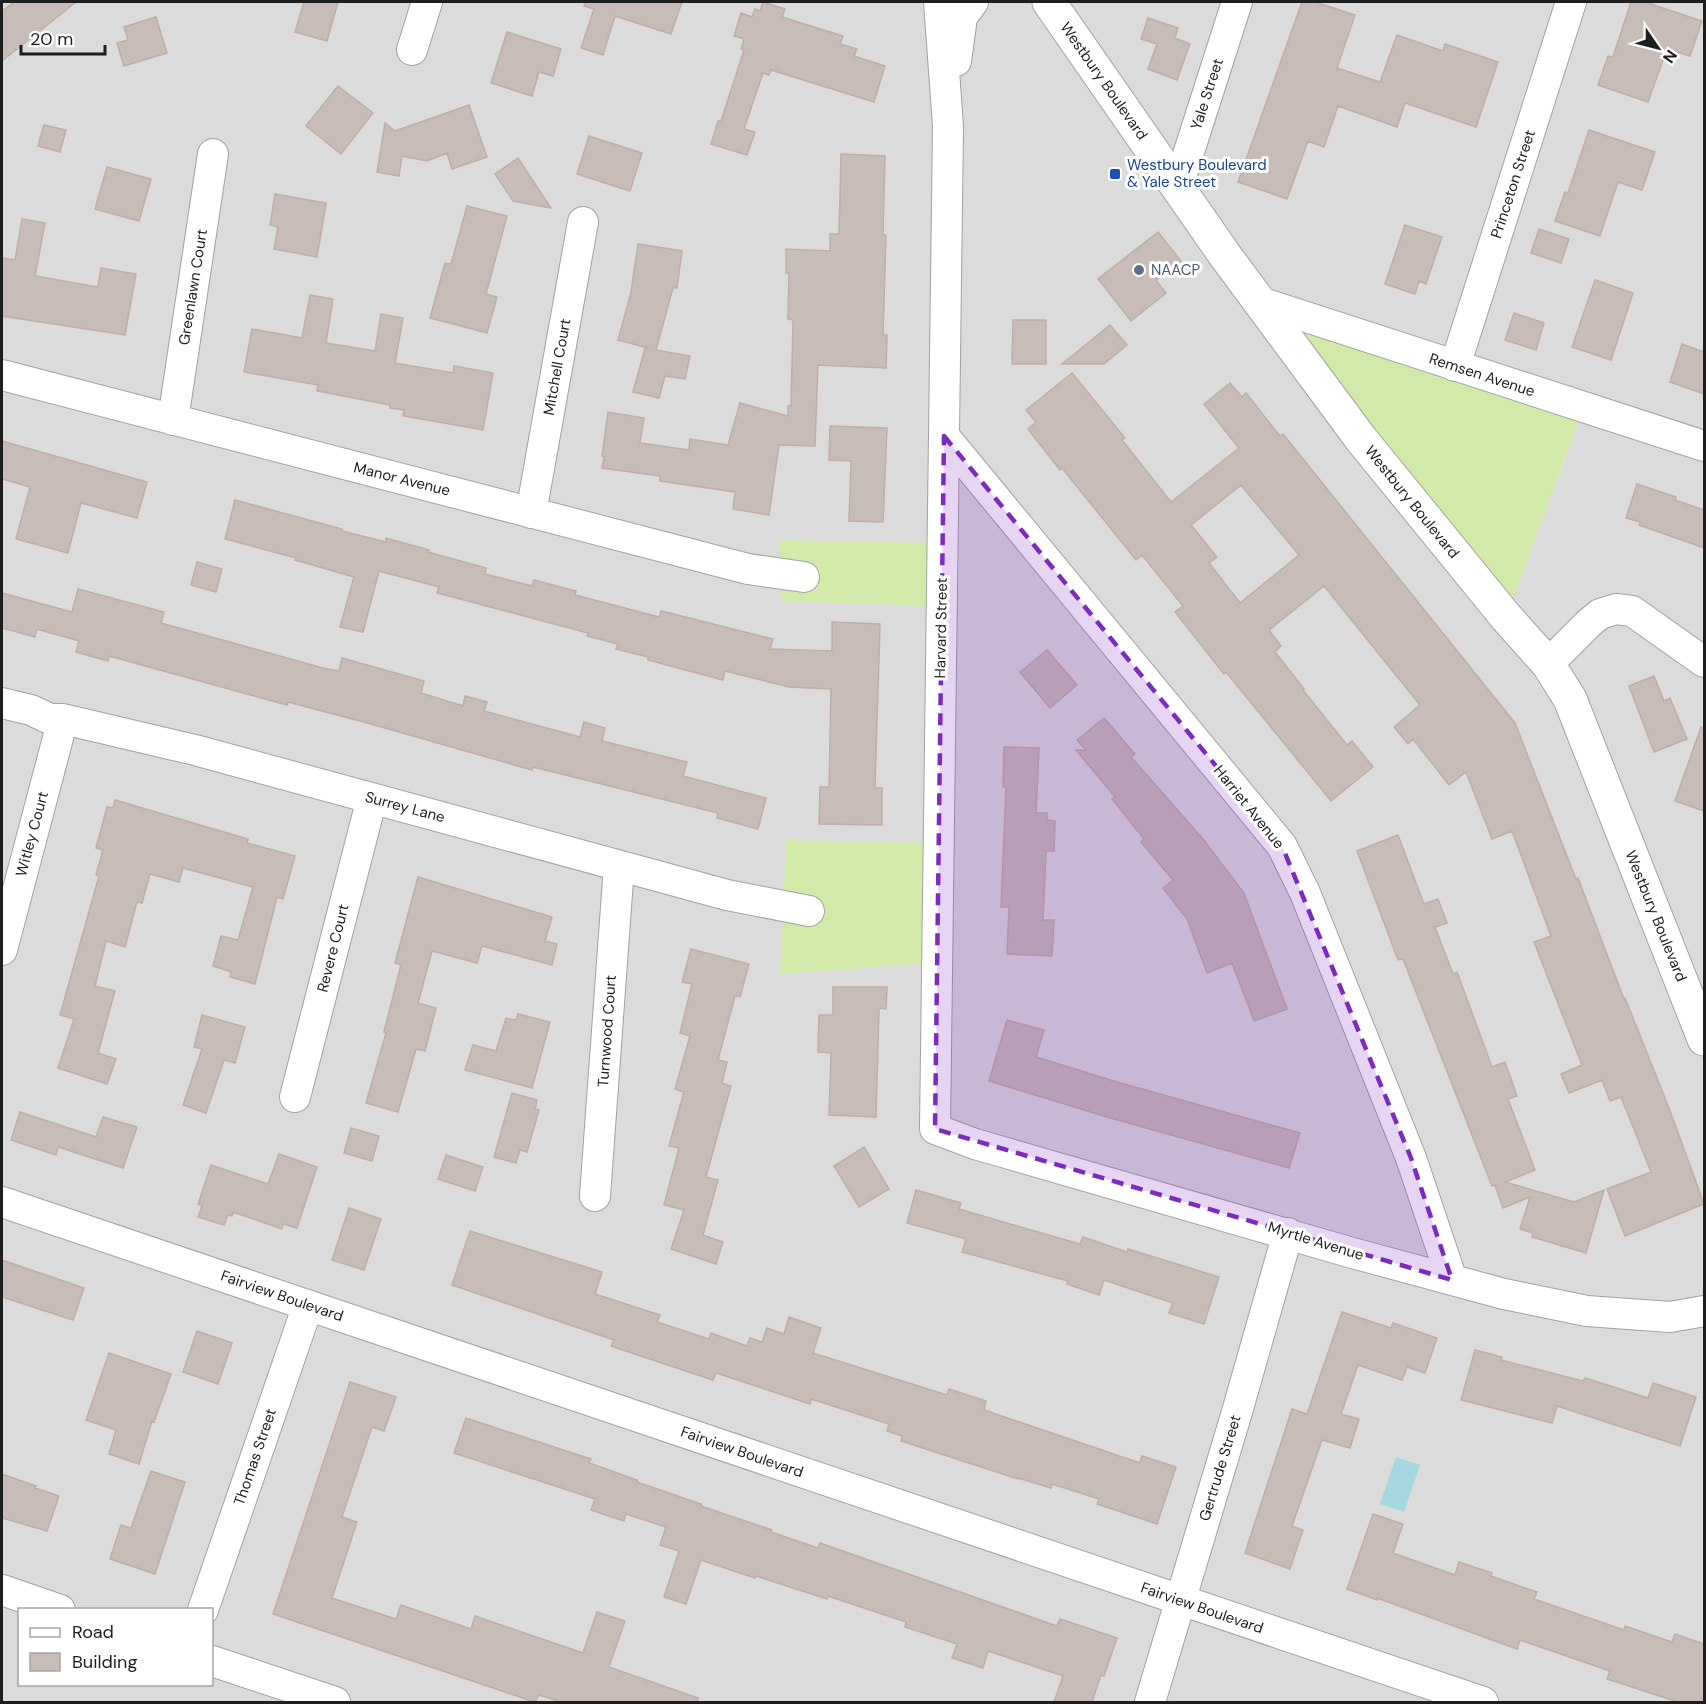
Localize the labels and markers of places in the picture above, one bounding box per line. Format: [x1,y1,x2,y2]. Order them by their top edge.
place label: Westbury Boulevard & Yale Street [1127,155,1267,192]
marker: Westbury Boulevard & Yale Street [1108,167,1122,181]
place label: NAACP [1151,260,1200,280]
marker: NAACP [1132,263,1146,277]

